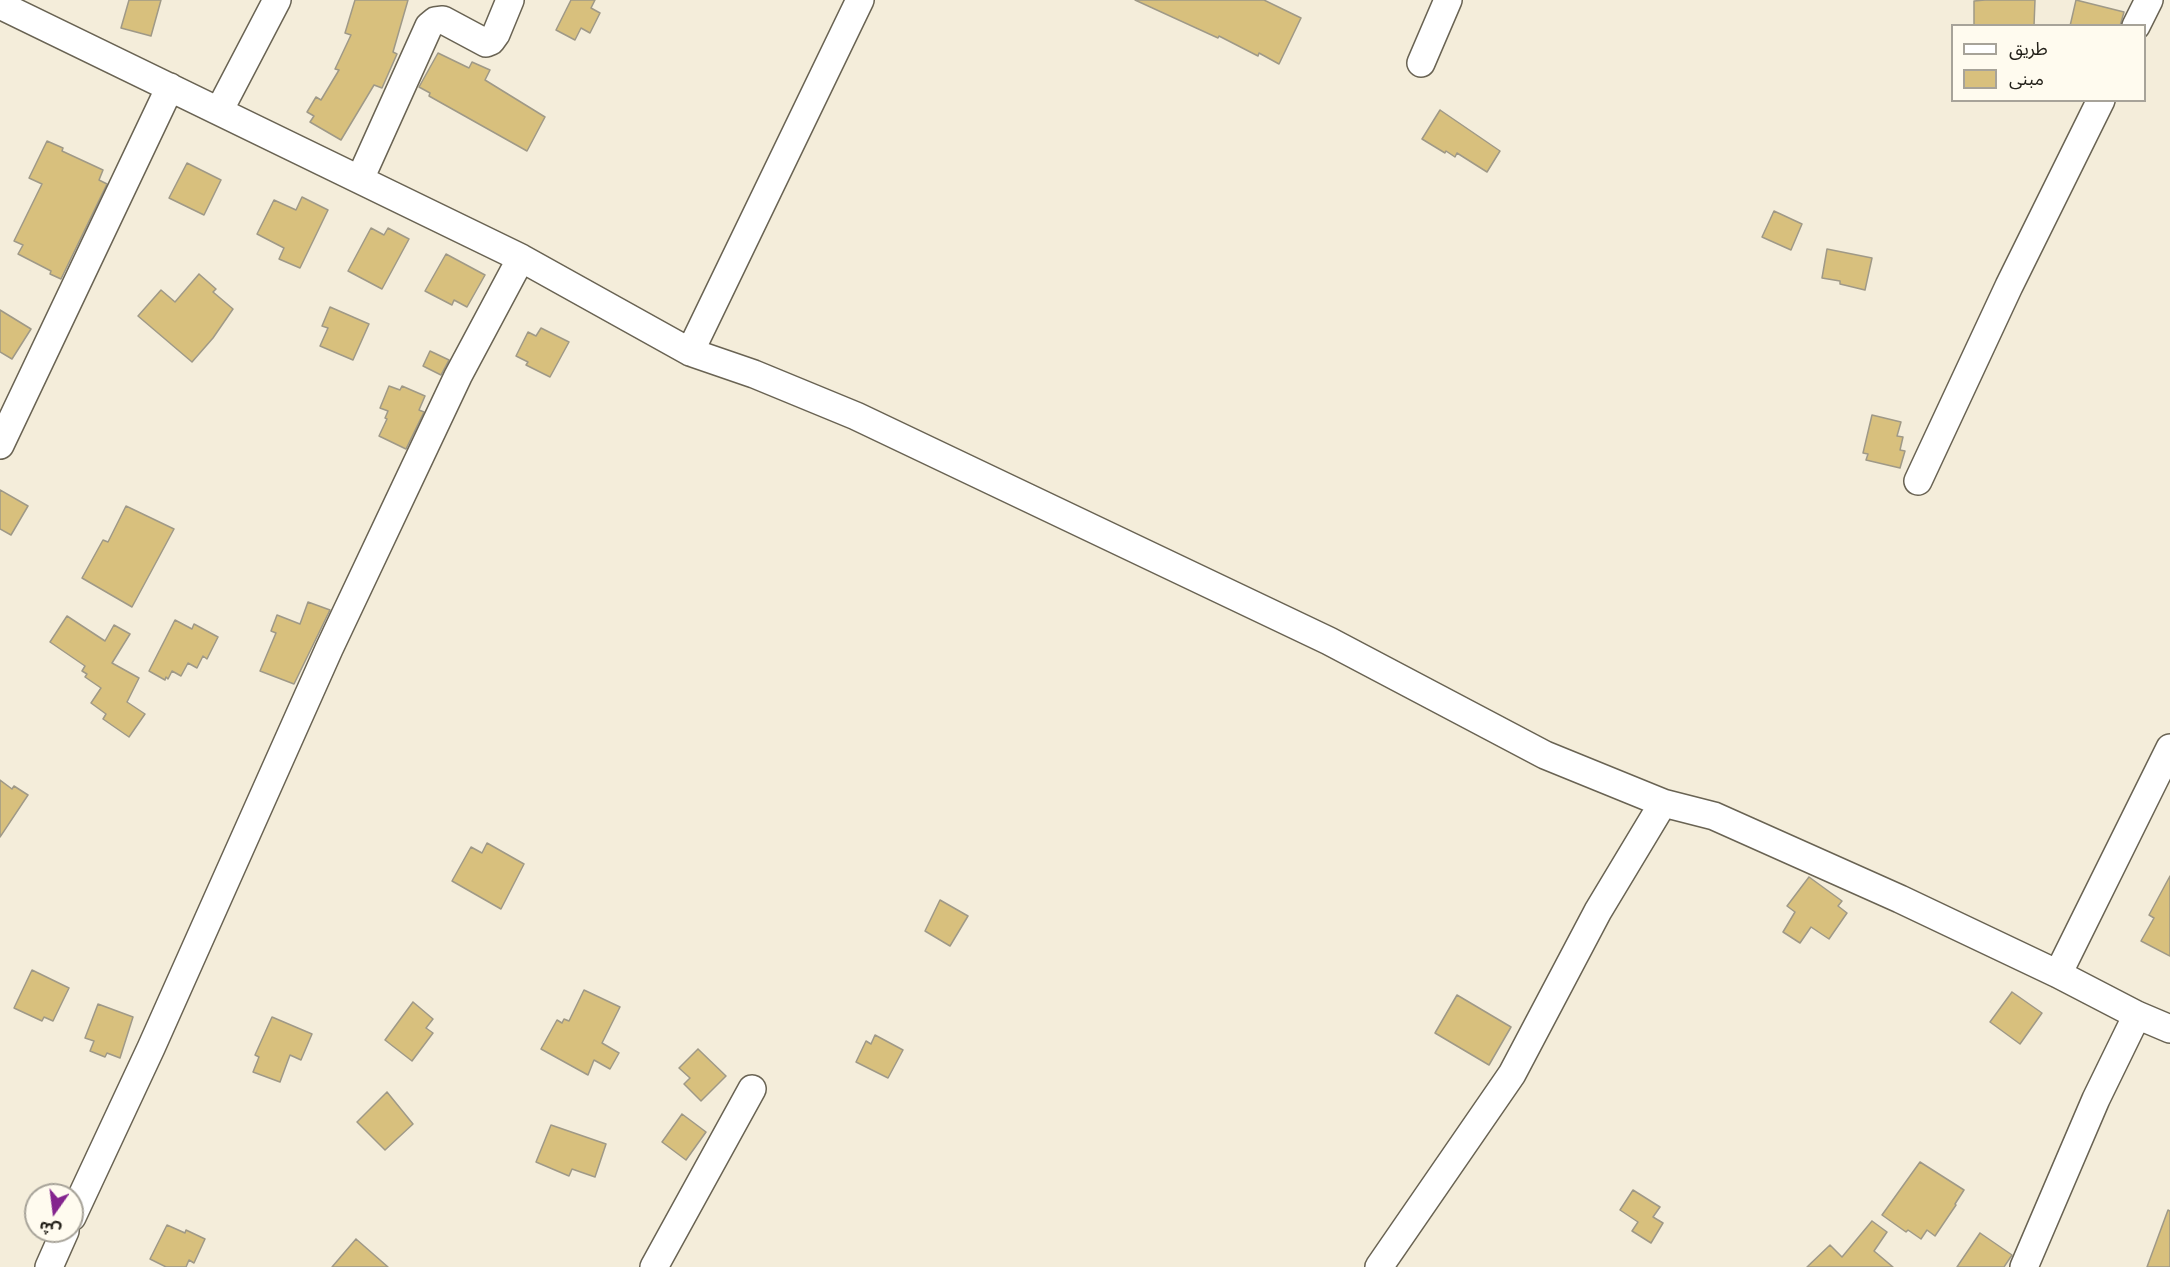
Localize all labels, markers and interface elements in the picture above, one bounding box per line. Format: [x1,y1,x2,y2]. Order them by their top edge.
legend [1951,24,2146,102]
text: طريق [2009,37,2048,61]
text: مبنى [2009,67,2044,91]
north arrow [24,1183,84,1243]
text: ش [37,1216,63,1242]

